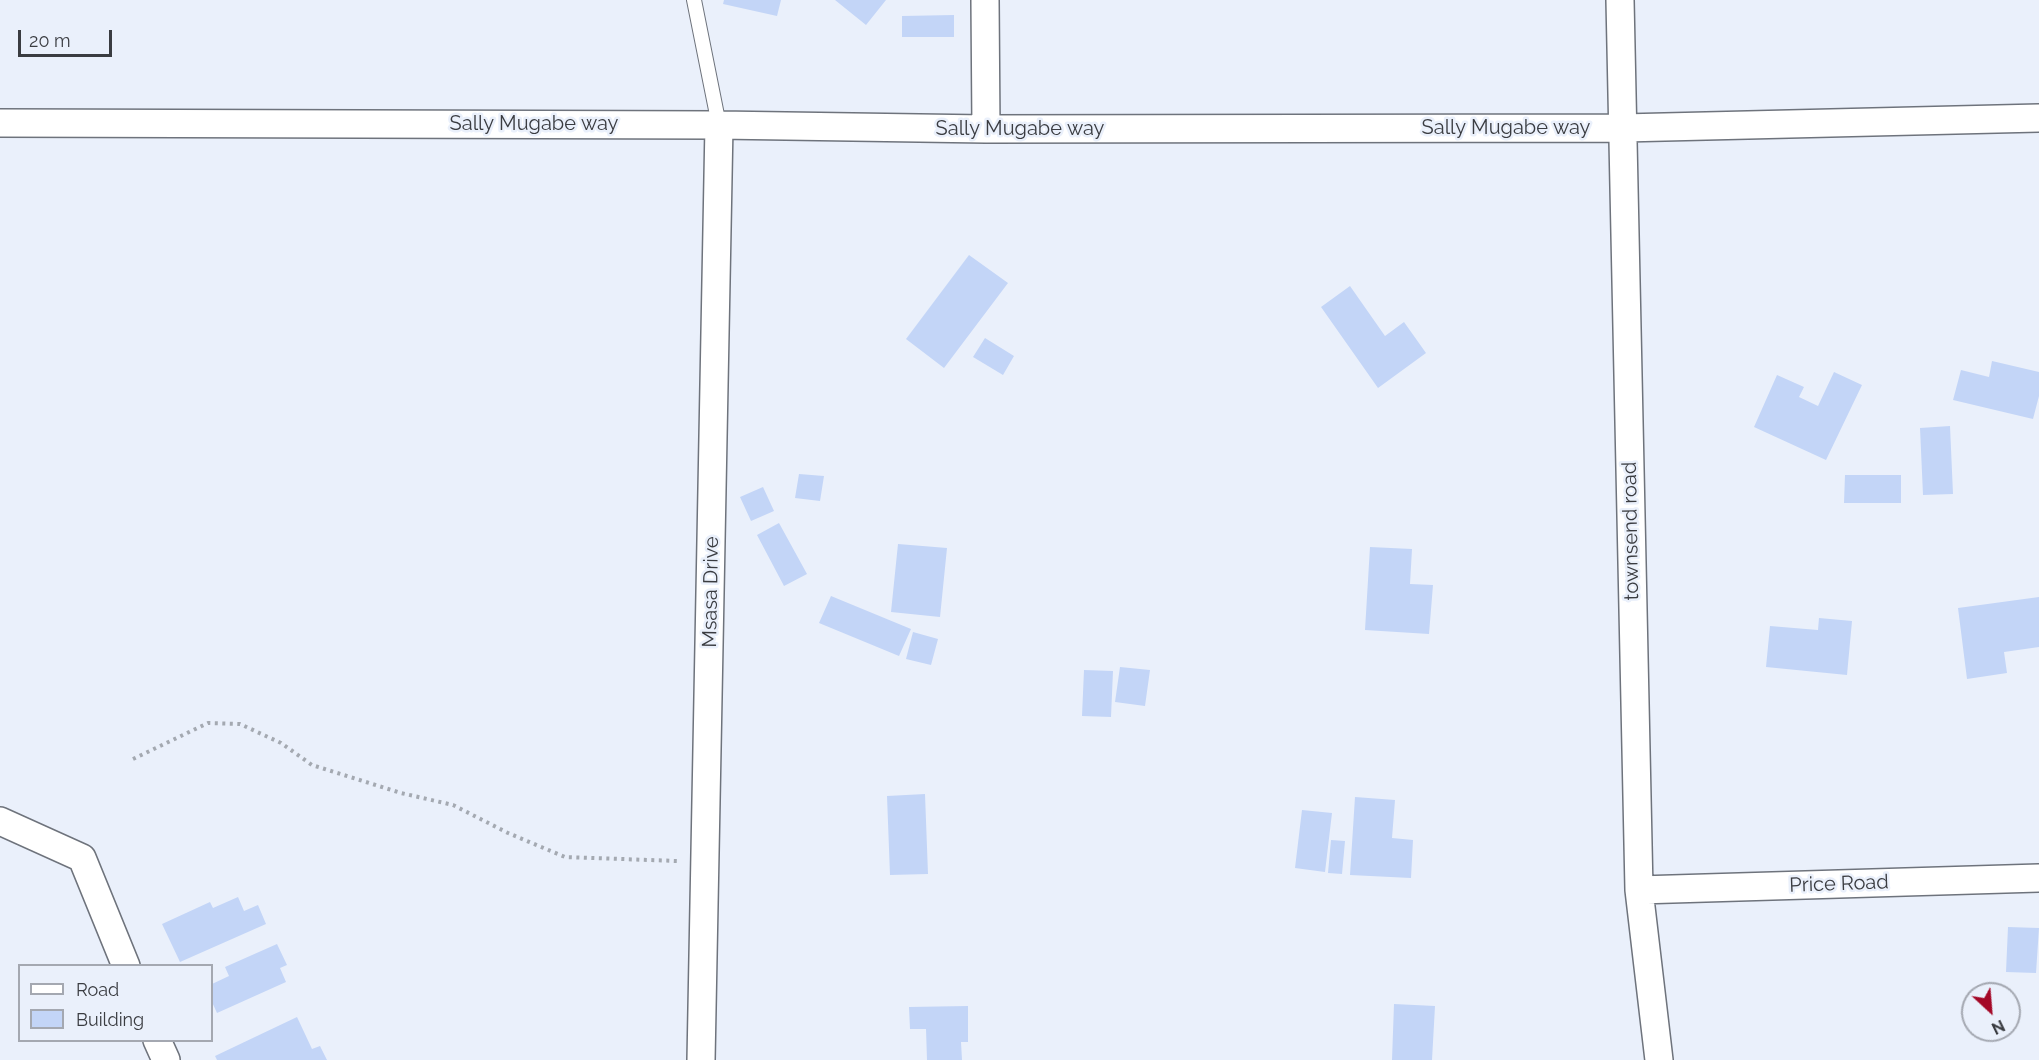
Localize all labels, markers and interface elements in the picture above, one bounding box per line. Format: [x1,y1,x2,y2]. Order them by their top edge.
scale bar [21,18,116,56]
text: 20 m [29,30,71,51]
street label: Sally Mugabe way [450,112,618,136]
street label: Sally Mugabe way [1422,116,1590,140]
street label: Sally Mugabe way [936,117,1104,141]
street label: townsend road [1618,462,1644,600]
street label: Msasa Drive [698,536,724,648]
street label: Price Road [1789,870,1889,898]
legend [18,964,213,1042]
text: Road [76,979,119,1000]
north arrow [1961,982,2021,1042]
text: Building [76,1009,144,1030]
text: N [1989,1016,2008,1038]

